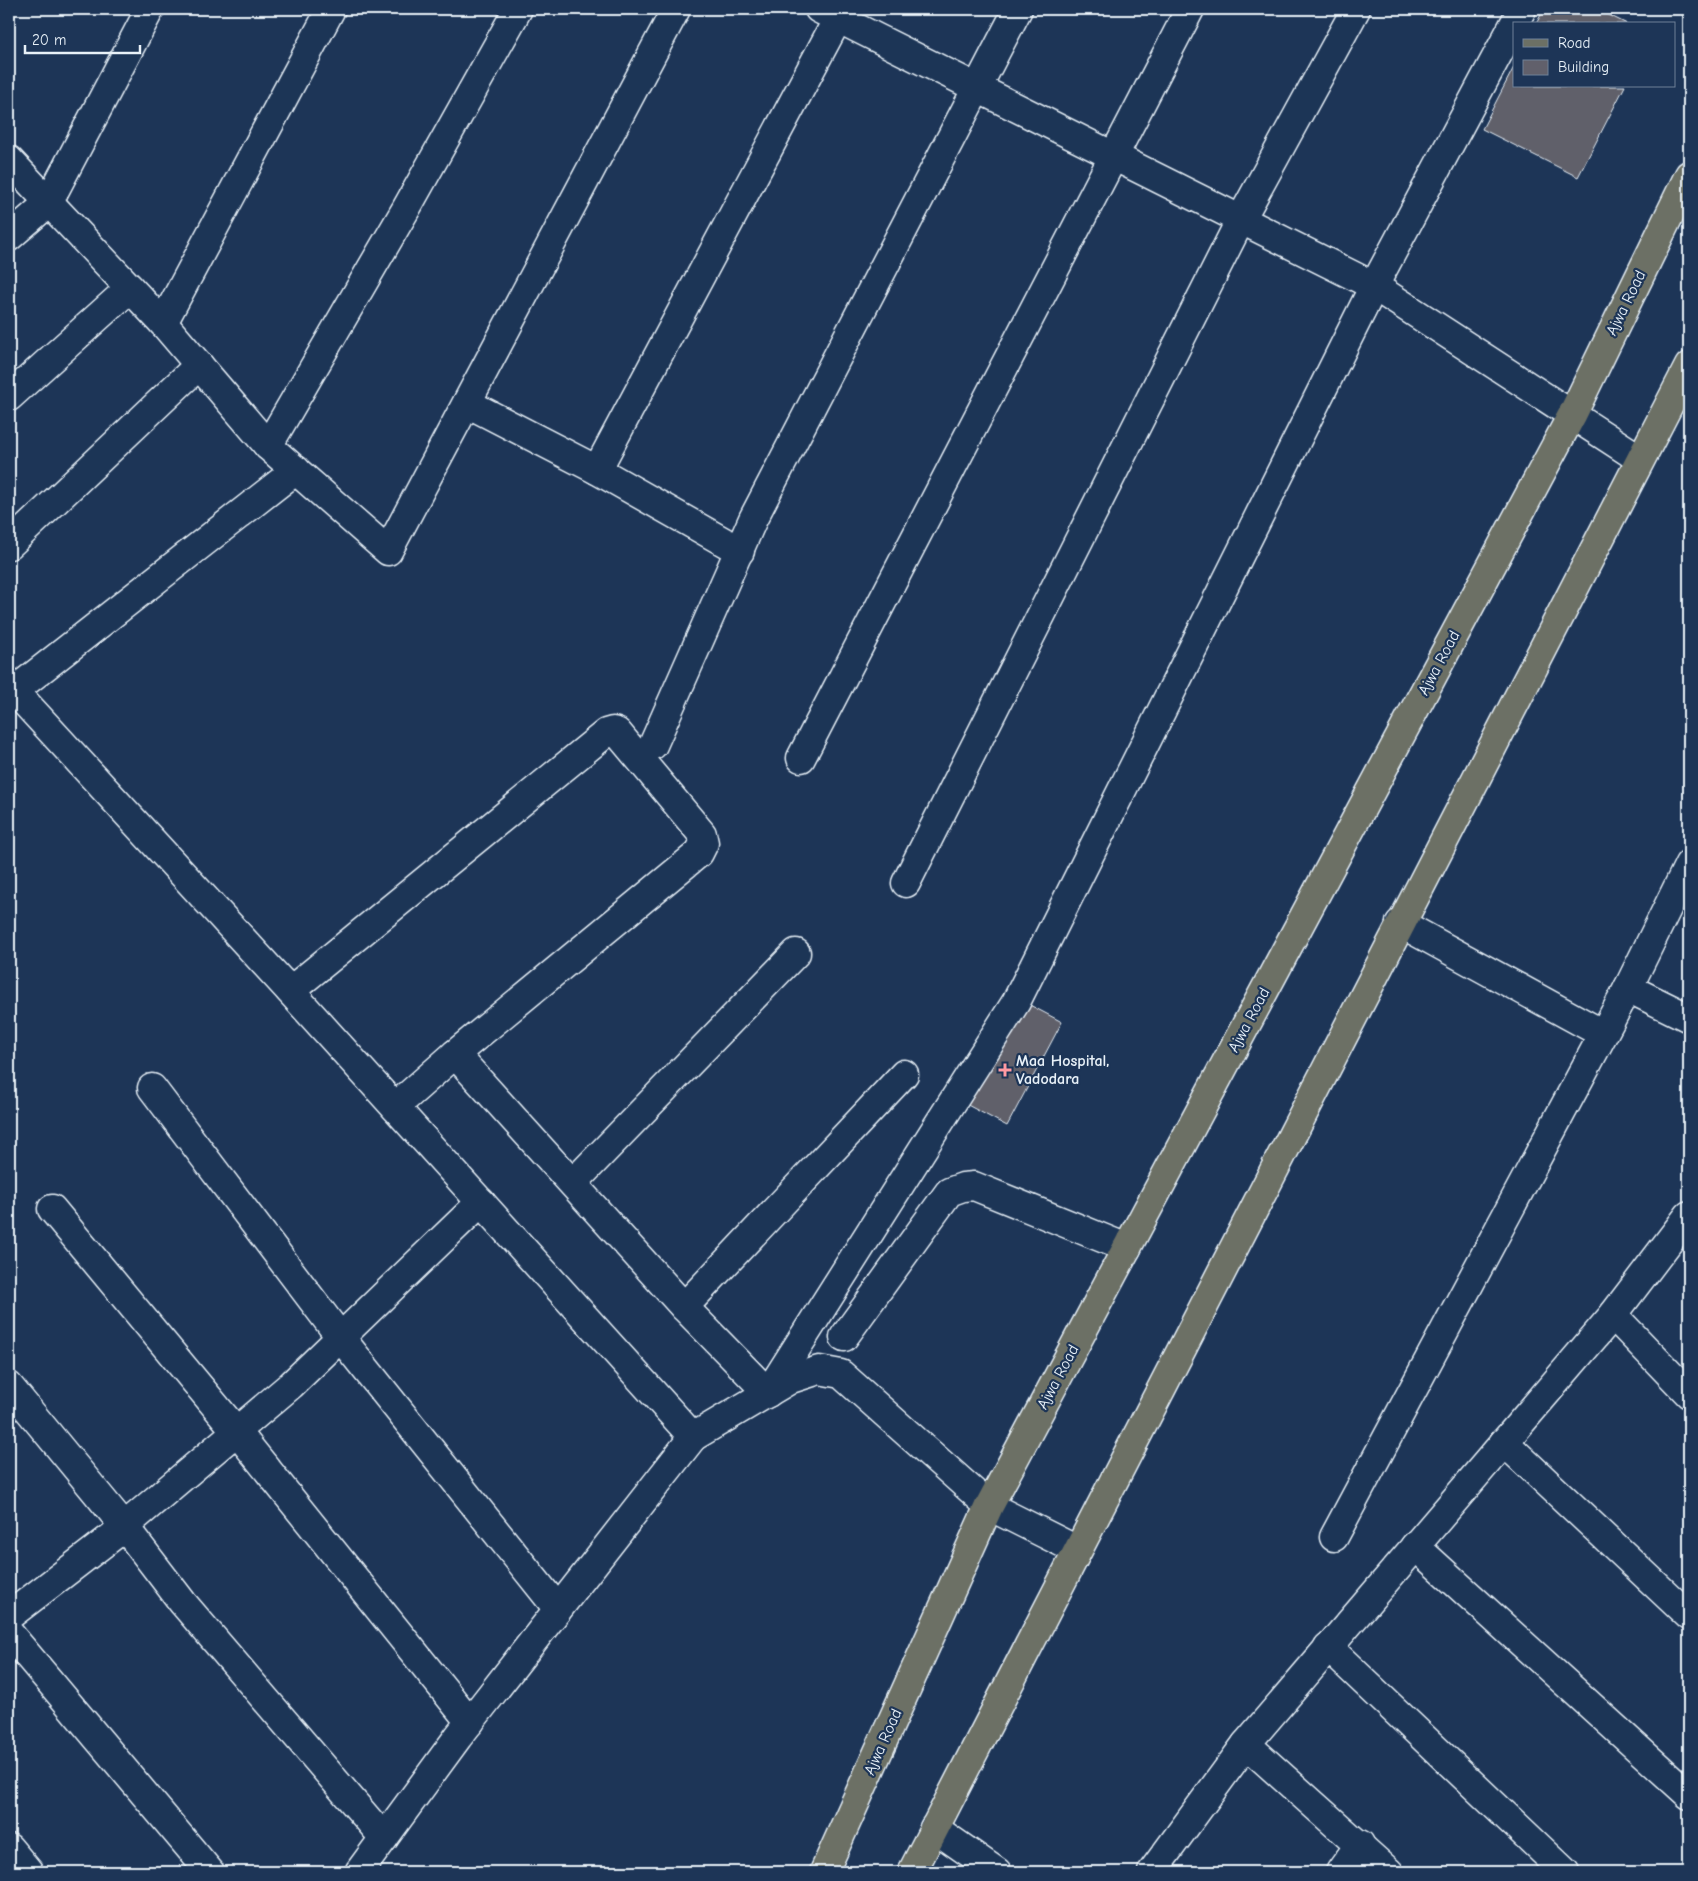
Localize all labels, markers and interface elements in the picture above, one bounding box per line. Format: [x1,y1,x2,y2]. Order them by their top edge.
scale bar [25,22,140,54]
legend [1513,22,1676,88]
text: 20 m [32,31,66,49]
text: Road [1558,34,1590,52]
text: Building [1558,58,1609,76]
street label: Ajwa Road [1602,267,1650,339]
street label: Ajwa Road [1415,628,1463,698]
street label: Ajwa Road [1225,985,1273,1055]
place label: Maa Hospital, Vadodara [1016,1052,1109,1088]
marker: Maa Hospital, Vadodara [998,1063,1012,1077]
street label: Ajwa Road [1034,1342,1082,1412]
street label: Ajwa Road [860,1706,906,1778]

